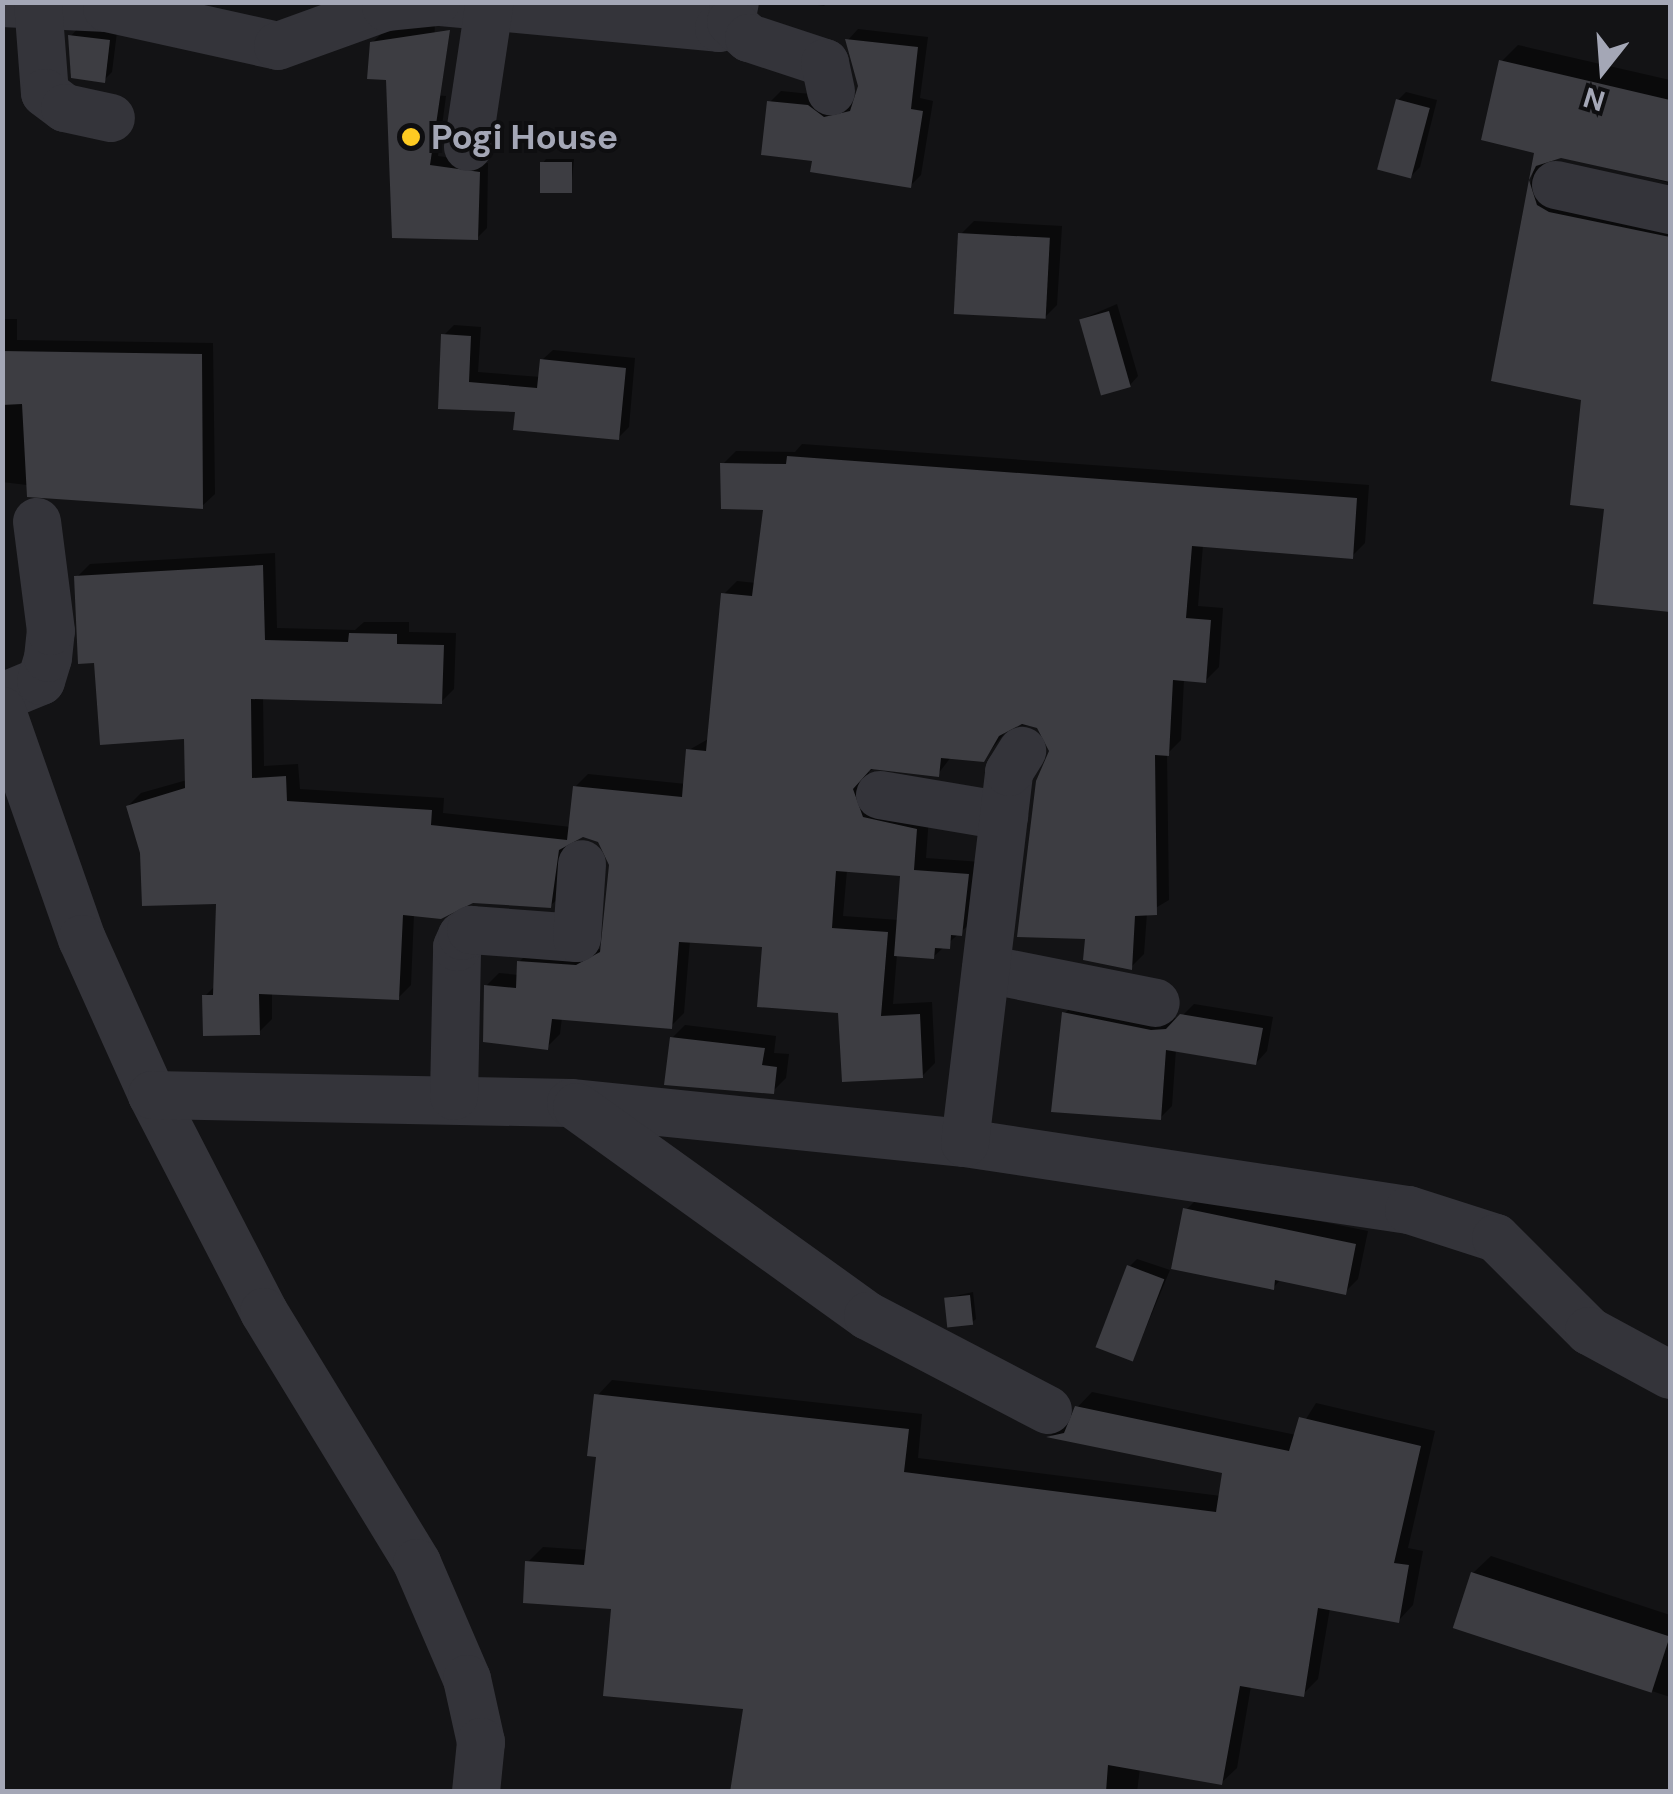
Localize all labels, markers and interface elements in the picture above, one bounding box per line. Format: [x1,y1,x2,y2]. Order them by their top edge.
north arrow [1553,20,1653,120]
text: N [1579,78,1609,120]
place label: Pogi House [431,116,618,158]
marker: Pogi House [400,126,422,148]

